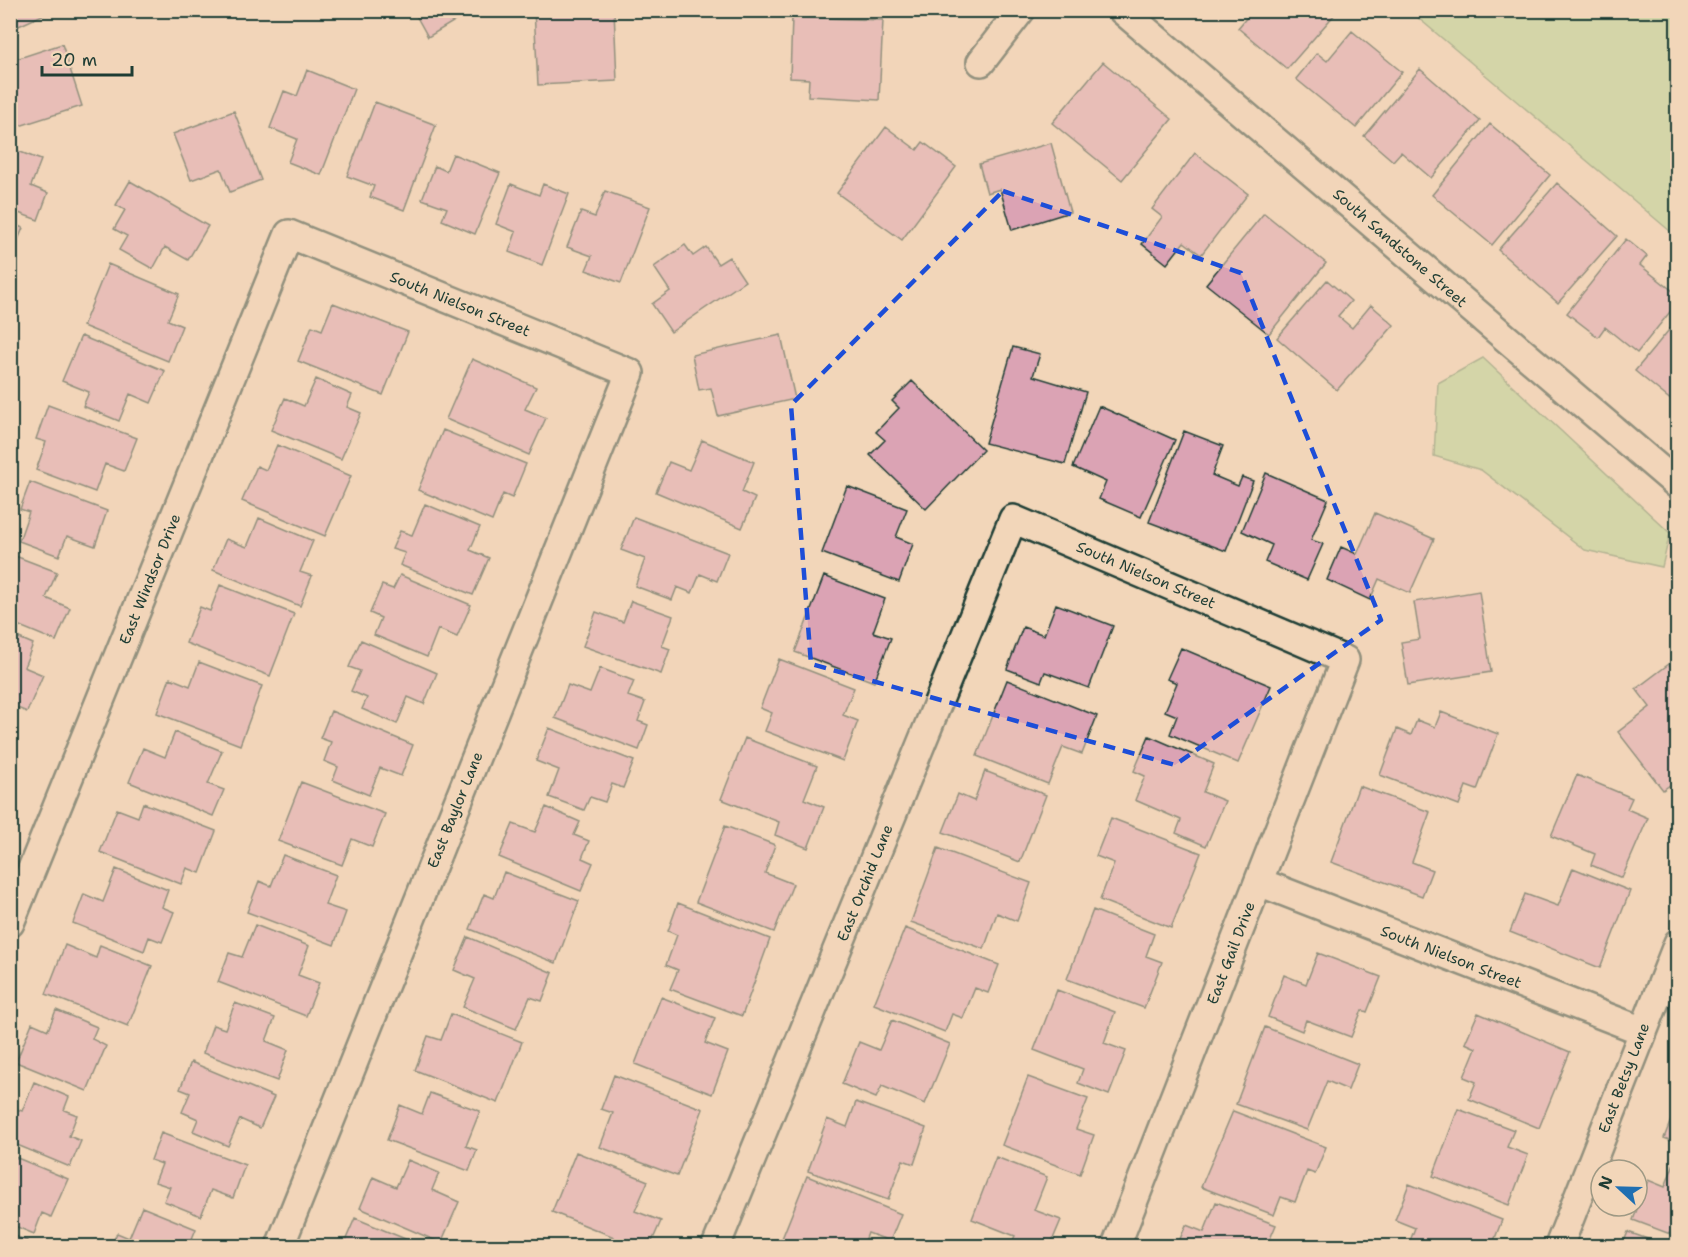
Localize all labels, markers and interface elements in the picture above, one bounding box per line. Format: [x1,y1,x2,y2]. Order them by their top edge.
scale bar [42,39,132,77]
text: 20 m [51,48,97,72]
street label: South Sandstone Street [1329,184,1471,312]
street label: South Nielson Street [387,267,533,341]
street label: East Windsor Drive [115,511,185,647]
street label: South Nielson Street [1073,537,1219,613]
street label: East Baylor Lane [423,749,487,871]
street label: East Orchid Lane [832,822,898,944]
street label: East Gail Drive [1202,899,1260,1007]
street label: South Nielson Street [1378,921,1524,993]
street label: East Betsy Lane [1594,1020,1654,1136]
north arrow [1589,1158,1649,1218]
text: N [1593,1173,1618,1192]

